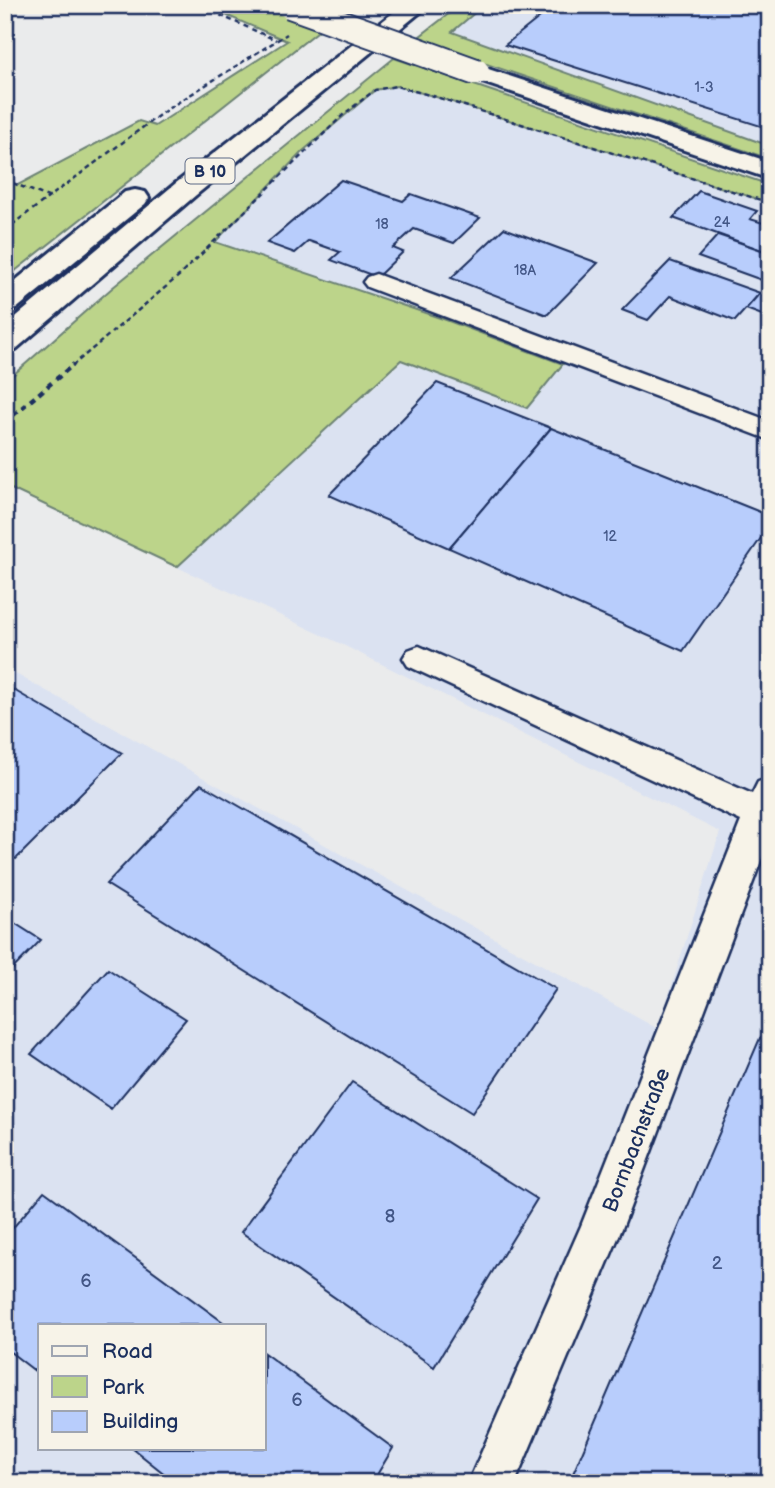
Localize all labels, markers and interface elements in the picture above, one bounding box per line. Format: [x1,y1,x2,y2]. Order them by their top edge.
house number: 1-3 [694,79,714,96]
road number: B 10 [186,158,234,183]
house number: 24 [714,214,731,231]
house number: 18 [375,216,389,233]
house number: 18A [514,262,537,279]
house number: 12 [603,528,618,545]
street label: Bornbachstraße [597,1065,675,1216]
house number: 8 [385,1206,395,1227]
house number: 2 [712,1253,723,1274]
house number: 6 [81,1271,92,1292]
legend [38,1324,266,1450]
text: Road [102,1339,153,1364]
text: Park [102,1375,145,1400]
house number: 6 [292,1390,303,1411]
text: Building [102,1409,178,1434]

